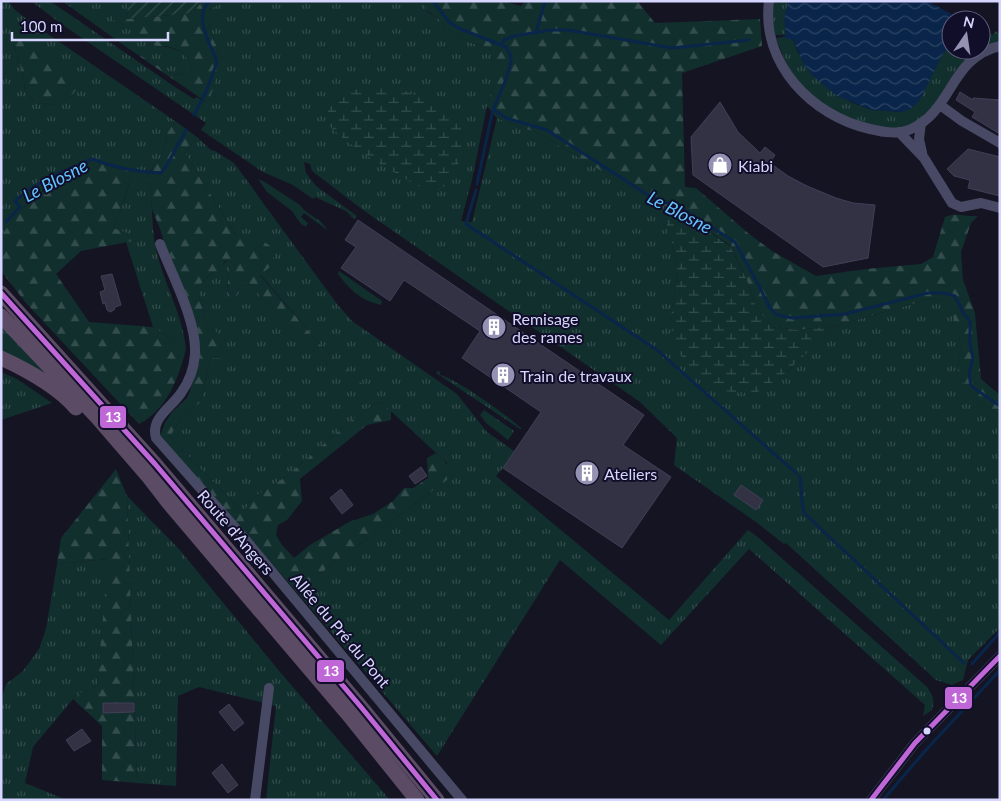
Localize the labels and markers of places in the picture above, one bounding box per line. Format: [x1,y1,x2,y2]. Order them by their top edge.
shop icon: Kiabi [707,152,733,178]
place label: Kiabi [738,156,773,175]
place label: Remisage des rames [512,309,583,346]
building icon: Remisage des rames [481,314,507,340]
building icon: Train de travaux [490,362,516,388]
place label: Train de travaux [520,366,632,385]
building icon: Ateliers [574,460,600,486]
place label: Ateliers [604,464,657,483]
unlabelled marker [922,726,932,736]

